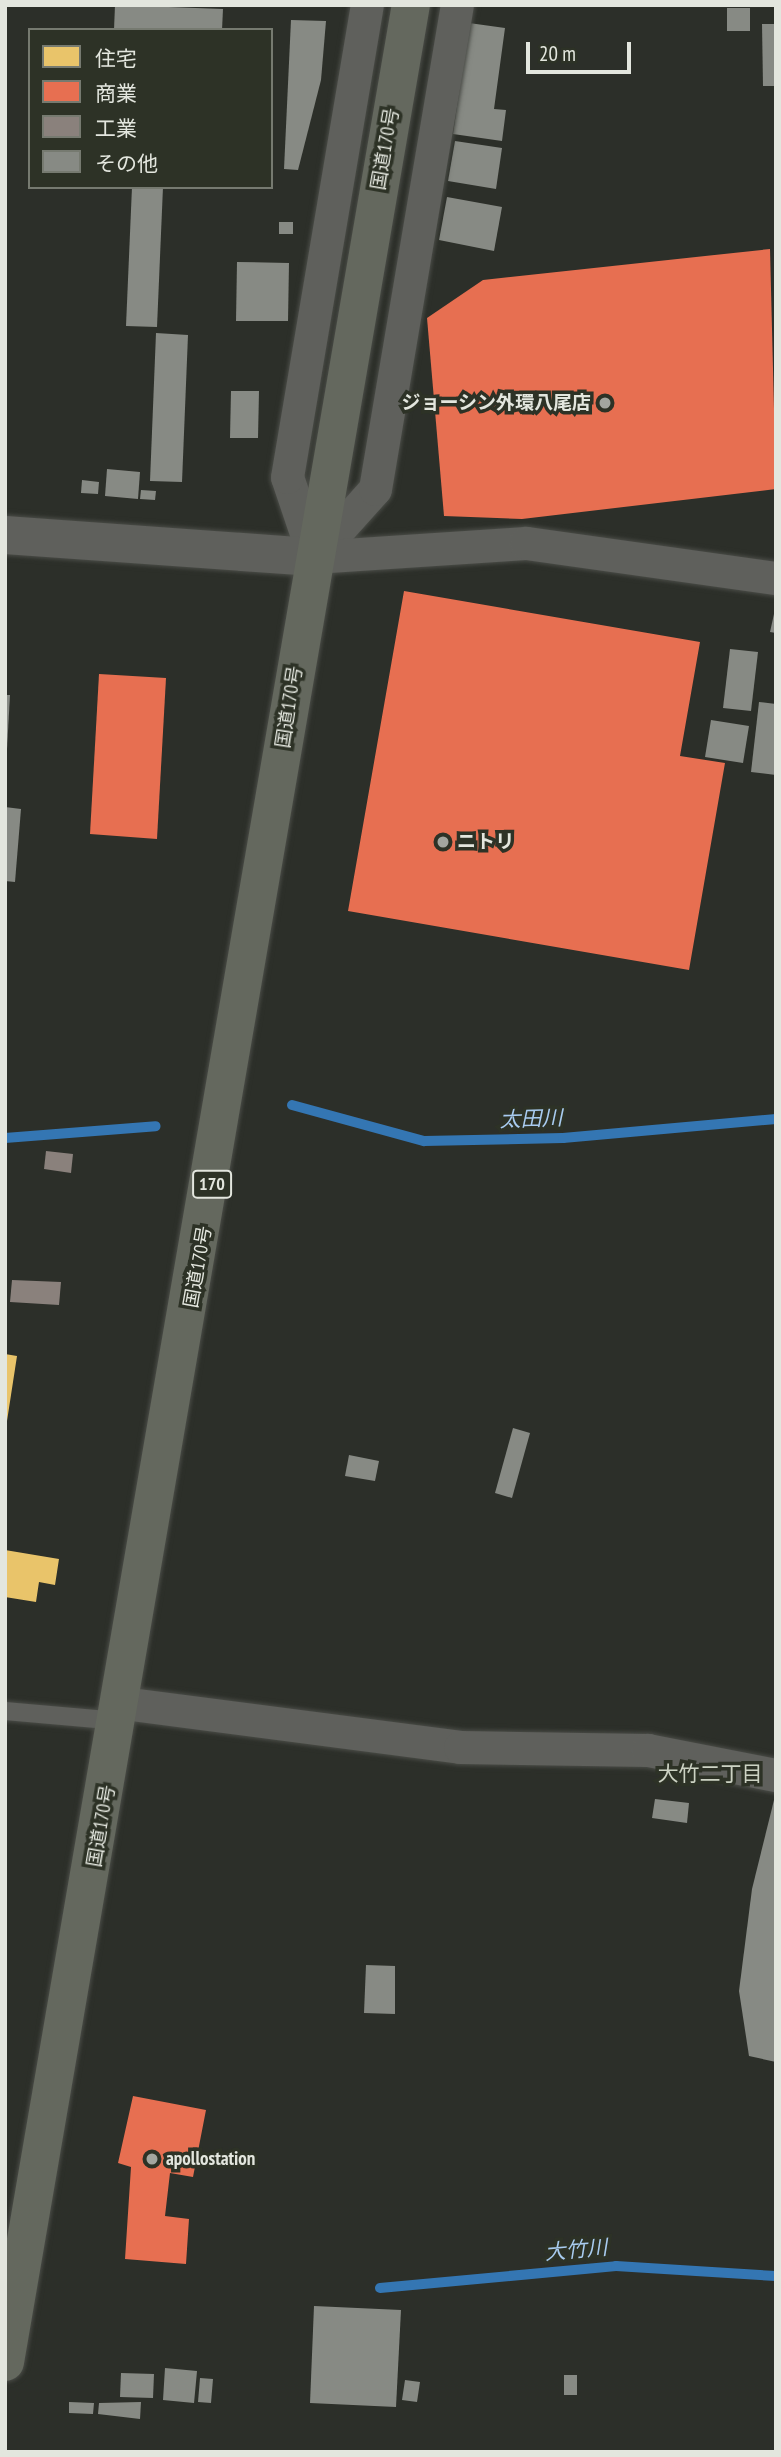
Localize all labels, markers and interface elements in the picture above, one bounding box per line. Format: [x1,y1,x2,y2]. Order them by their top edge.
legend [28,28,273,189]
scale bar [529,28,634,72]
text: 20 m [539,40,576,67]
text: 住宅 [95,45,137,72]
text: 商業 [95,80,137,107]
street label: 国道170号 [367,106,403,192]
text: 工業 [95,115,137,142]
text: その他 [95,150,158,177]
place label: ジョーシン外環八尾店 [401,392,591,414]
marker: ジョーシン外環八尾店 [597,395,613,411]
street label: 国道170号 [271,664,307,750]
place label: ニトリ [457,831,514,853]
marker: ニトリ [435,834,451,850]
water label: 太田川 [499,1105,563,1133]
road number: 170 [191,1170,233,1198]
street label: 国道170号 [180,1224,216,1310]
district label: 大竹二丁目 [658,1761,762,1787]
street label: 国道170号 [83,1783,119,1869]
place label: apollostation [166,2148,255,2170]
marker: apollostation [144,2151,160,2167]
water label: 大竹川 [544,2235,608,2265]

